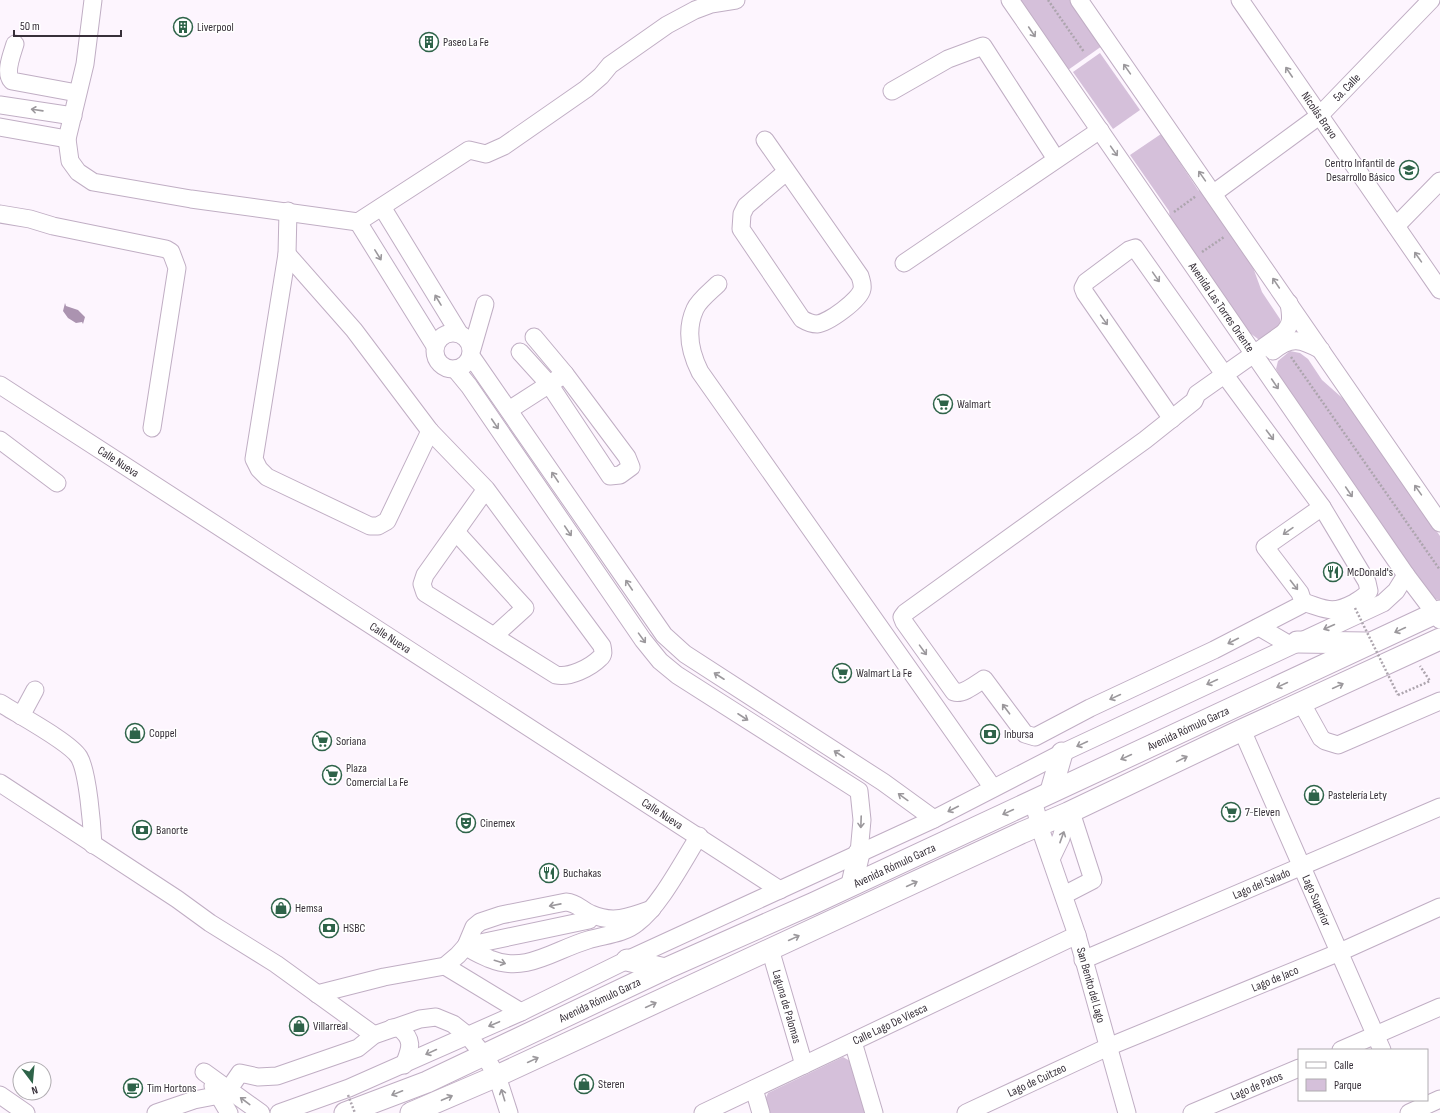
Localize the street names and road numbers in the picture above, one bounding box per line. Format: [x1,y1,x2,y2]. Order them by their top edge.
street label: 5a. Calle [1330,70,1364,105]
street label: Nicolás Bravo [1298,89,1341,142]
street label: Avenida Las Torres Oriente [1184,259,1257,355]
street label: Calle Nueva [95,443,142,481]
street label: Calle Nueva [366,619,414,657]
street label: Avenida Rómulo Garza [1144,703,1232,755]
street label: Calle Nueva [638,795,686,833]
street label: Avenida Rómulo Garza [851,840,938,892]
street label: Lago del Salado [1230,865,1293,903]
street label: Lago Superior [1298,872,1334,929]
street label: San Benito del Lago [1073,946,1108,1025]
street label: Lago de Jaco [1249,963,1301,995]
street label: Laguna de Palomas [769,968,804,1045]
street label: Avenida Rómulo Garza [556,974,644,1027]
street label: Calle Lago De Viesca [850,1000,930,1049]
street label: Lago de Cuitzeo [1005,1060,1069,1101]
street label: Lago de Patos [1228,1069,1285,1104]

